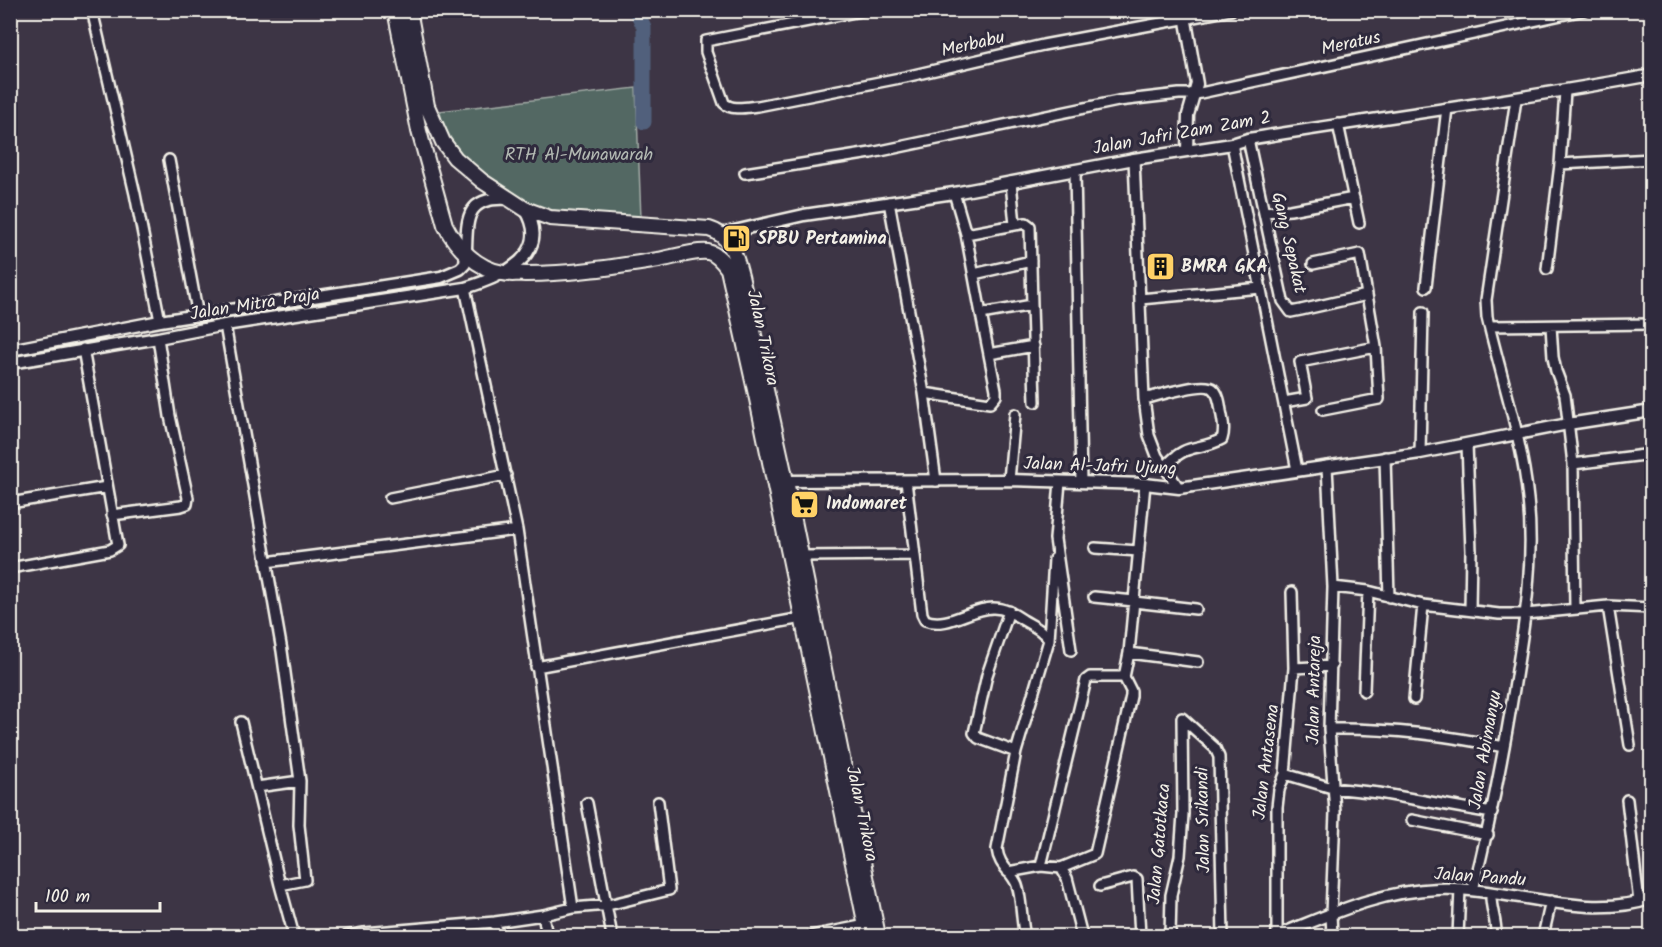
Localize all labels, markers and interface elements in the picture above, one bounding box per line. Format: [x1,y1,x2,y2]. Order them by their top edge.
street label: Merbabu [938,24,1008,66]
street label: Meratus [1319,24,1384,64]
street label: Jalan Jafri Zam Zam 2 [1091,104,1273,164]
park label: RTH Al-Munawarah [505,141,653,170]
street label: Gang Sepakat [1262,189,1314,298]
fuel station icon: SPBU Pertamina [720,223,752,255]
place label: SPBU Pertamina [757,225,887,254]
building icon: BMRA GKA [1144,251,1176,283]
place label: BMRA GKA [1181,253,1268,282]
street label: Jalan Mitra Praja [188,280,322,330]
street label: Jalan Trikora [738,287,786,389]
street label: Jalan Al-Jafri Ujung [1023,450,1177,484]
supermarket icon: Indomaret [789,488,821,520]
place label: Indomaret [826,490,908,519]
street label: Jalan Antareja [1300,635,1330,745]
street label: Jalan Abimanyu [1461,688,1511,812]
street label: Jalan Antasena [1246,703,1288,821]
street label: Jalan Trikora [837,763,885,865]
street label: Jalan Srikandi [1189,766,1219,873]
street label: Jalan Gatotkaca [1140,782,1180,906]
street label: Jalan Pandu [1433,860,1527,896]
scale bar [36,875,160,913]
text: 100 m [45,883,90,912]

